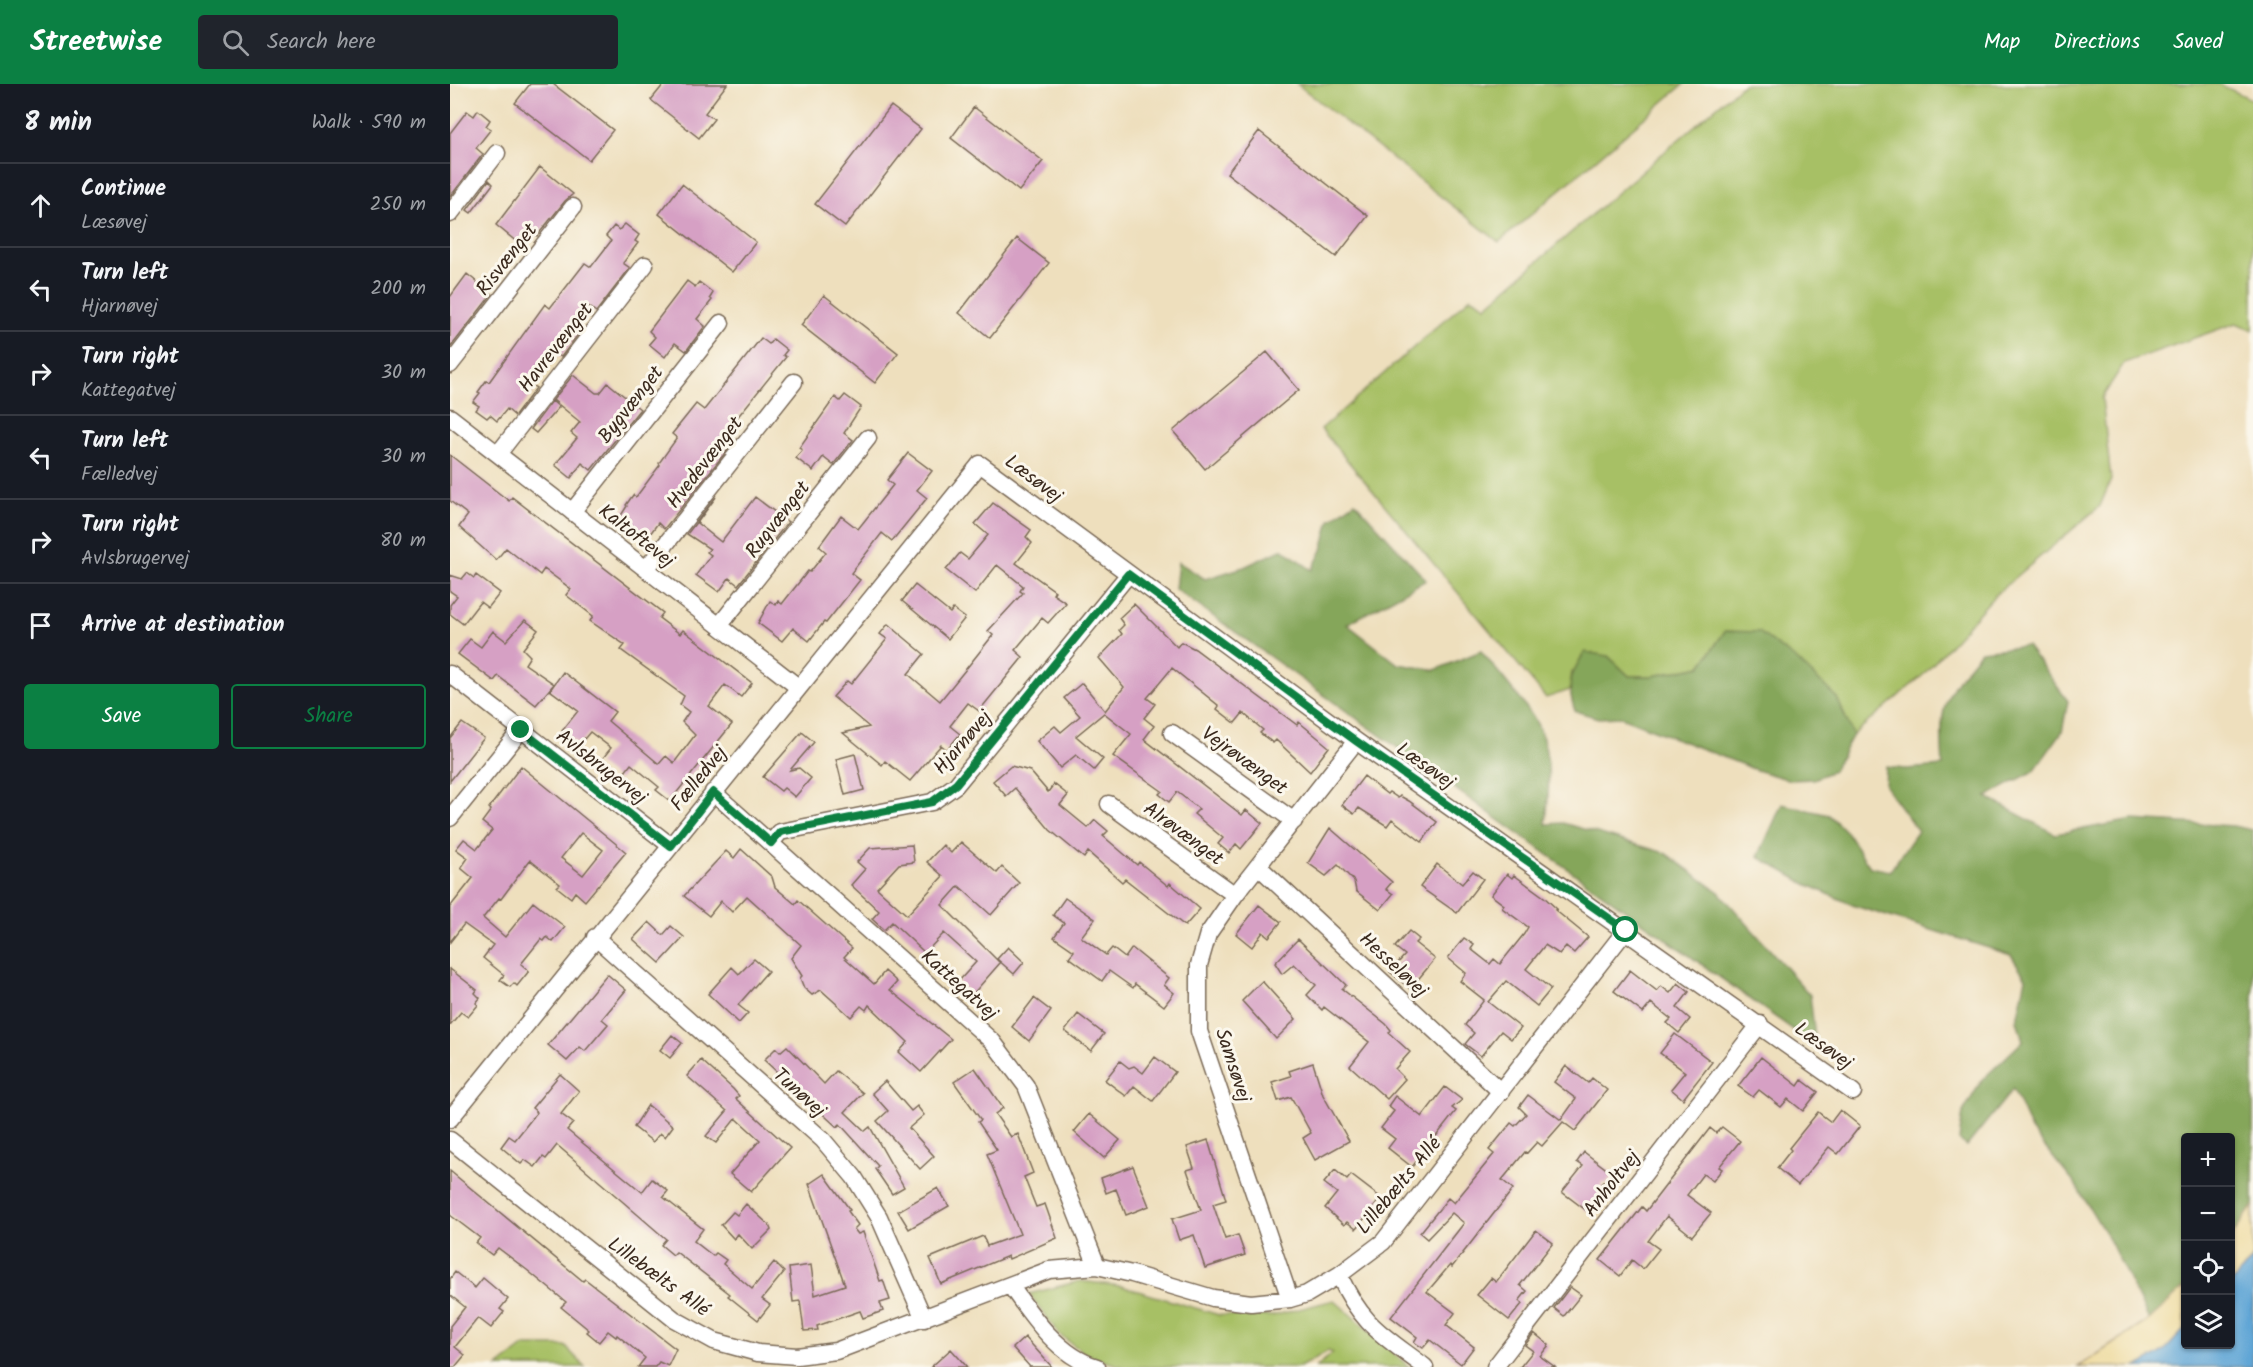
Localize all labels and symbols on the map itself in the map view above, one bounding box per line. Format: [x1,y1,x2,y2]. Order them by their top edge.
street label: Risvænget [469,217,547,304]
street label: Havrevænget [511,296,602,400]
street label: Bygvænget [591,359,673,451]
street label: Hvedevænget [659,410,752,516]
street label: Læsøvej [997,447,1069,513]
street label: Rugvænget [738,474,819,566]
street label: Kaltoftevej [591,496,682,577]
street label: Hjarnøvej [926,703,1001,783]
route end [507,716,533,742]
street label: Vejrøvænget [1194,719,1294,804]
street label: Avlsbrugervej [548,722,654,814]
street label: Læsøvej [1389,735,1462,799]
street label: Fælledvej [663,739,737,819]
street label: Alrøvænget [1136,794,1230,875]
route start [1612,916,1638,942]
street label: Hesseløvej [1351,925,1435,1007]
street label: Kattegatvej [913,942,1005,1030]
street label: Læsøvej [1787,1014,1860,1079]
street label: Samsøvej [1205,1024,1259,1108]
street label: Tunøvej [765,1061,833,1127]
street label: Lillebælts Allé [1349,1129,1451,1242]
street label: Anholtvej [1576,1143,1650,1225]
street label: Lillebælts Allé [600,1229,717,1326]

